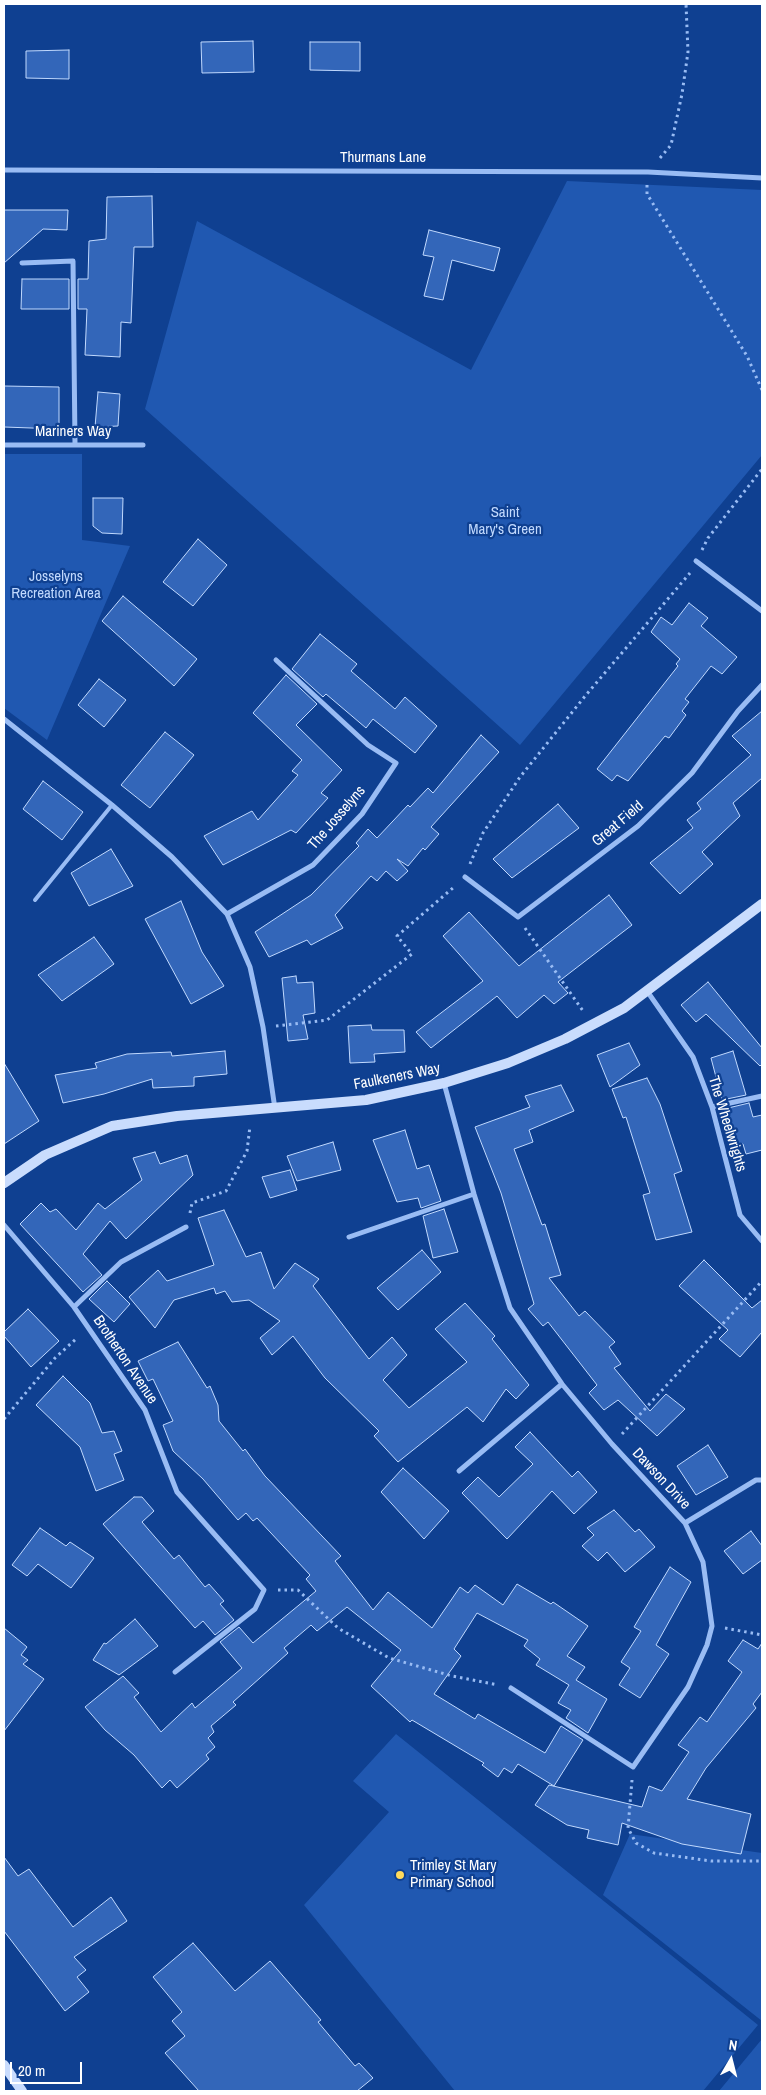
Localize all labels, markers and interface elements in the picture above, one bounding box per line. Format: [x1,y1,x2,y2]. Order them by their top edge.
street label: Thurmans Lane [340,149,426,167]
street label: Mariners Way [35,423,111,441]
park label: Saint Mary's Green [468,504,542,539]
park label: Josselyns Recreation Area [11,568,101,603]
street label: The Josselyns [304,782,370,854]
street label: Great Field [589,797,647,851]
street label: Faulkeners Way [352,1060,442,1094]
street label: The Wheelwrights [704,1074,750,1174]
street label: Brotherton Avenue [89,1313,161,1407]
street label: Dawson Drive [628,1445,694,1513]
place label: Trimley St Mary Primary School [410,1857,496,1892]
marker: Trimley St Mary Primary School [394,1869,406,1881]
north arrow [706,2035,756,2085]
text: N [728,2036,738,2055]
scale bar [12,2052,85,2084]
text: 20 m [18,2060,45,2081]

